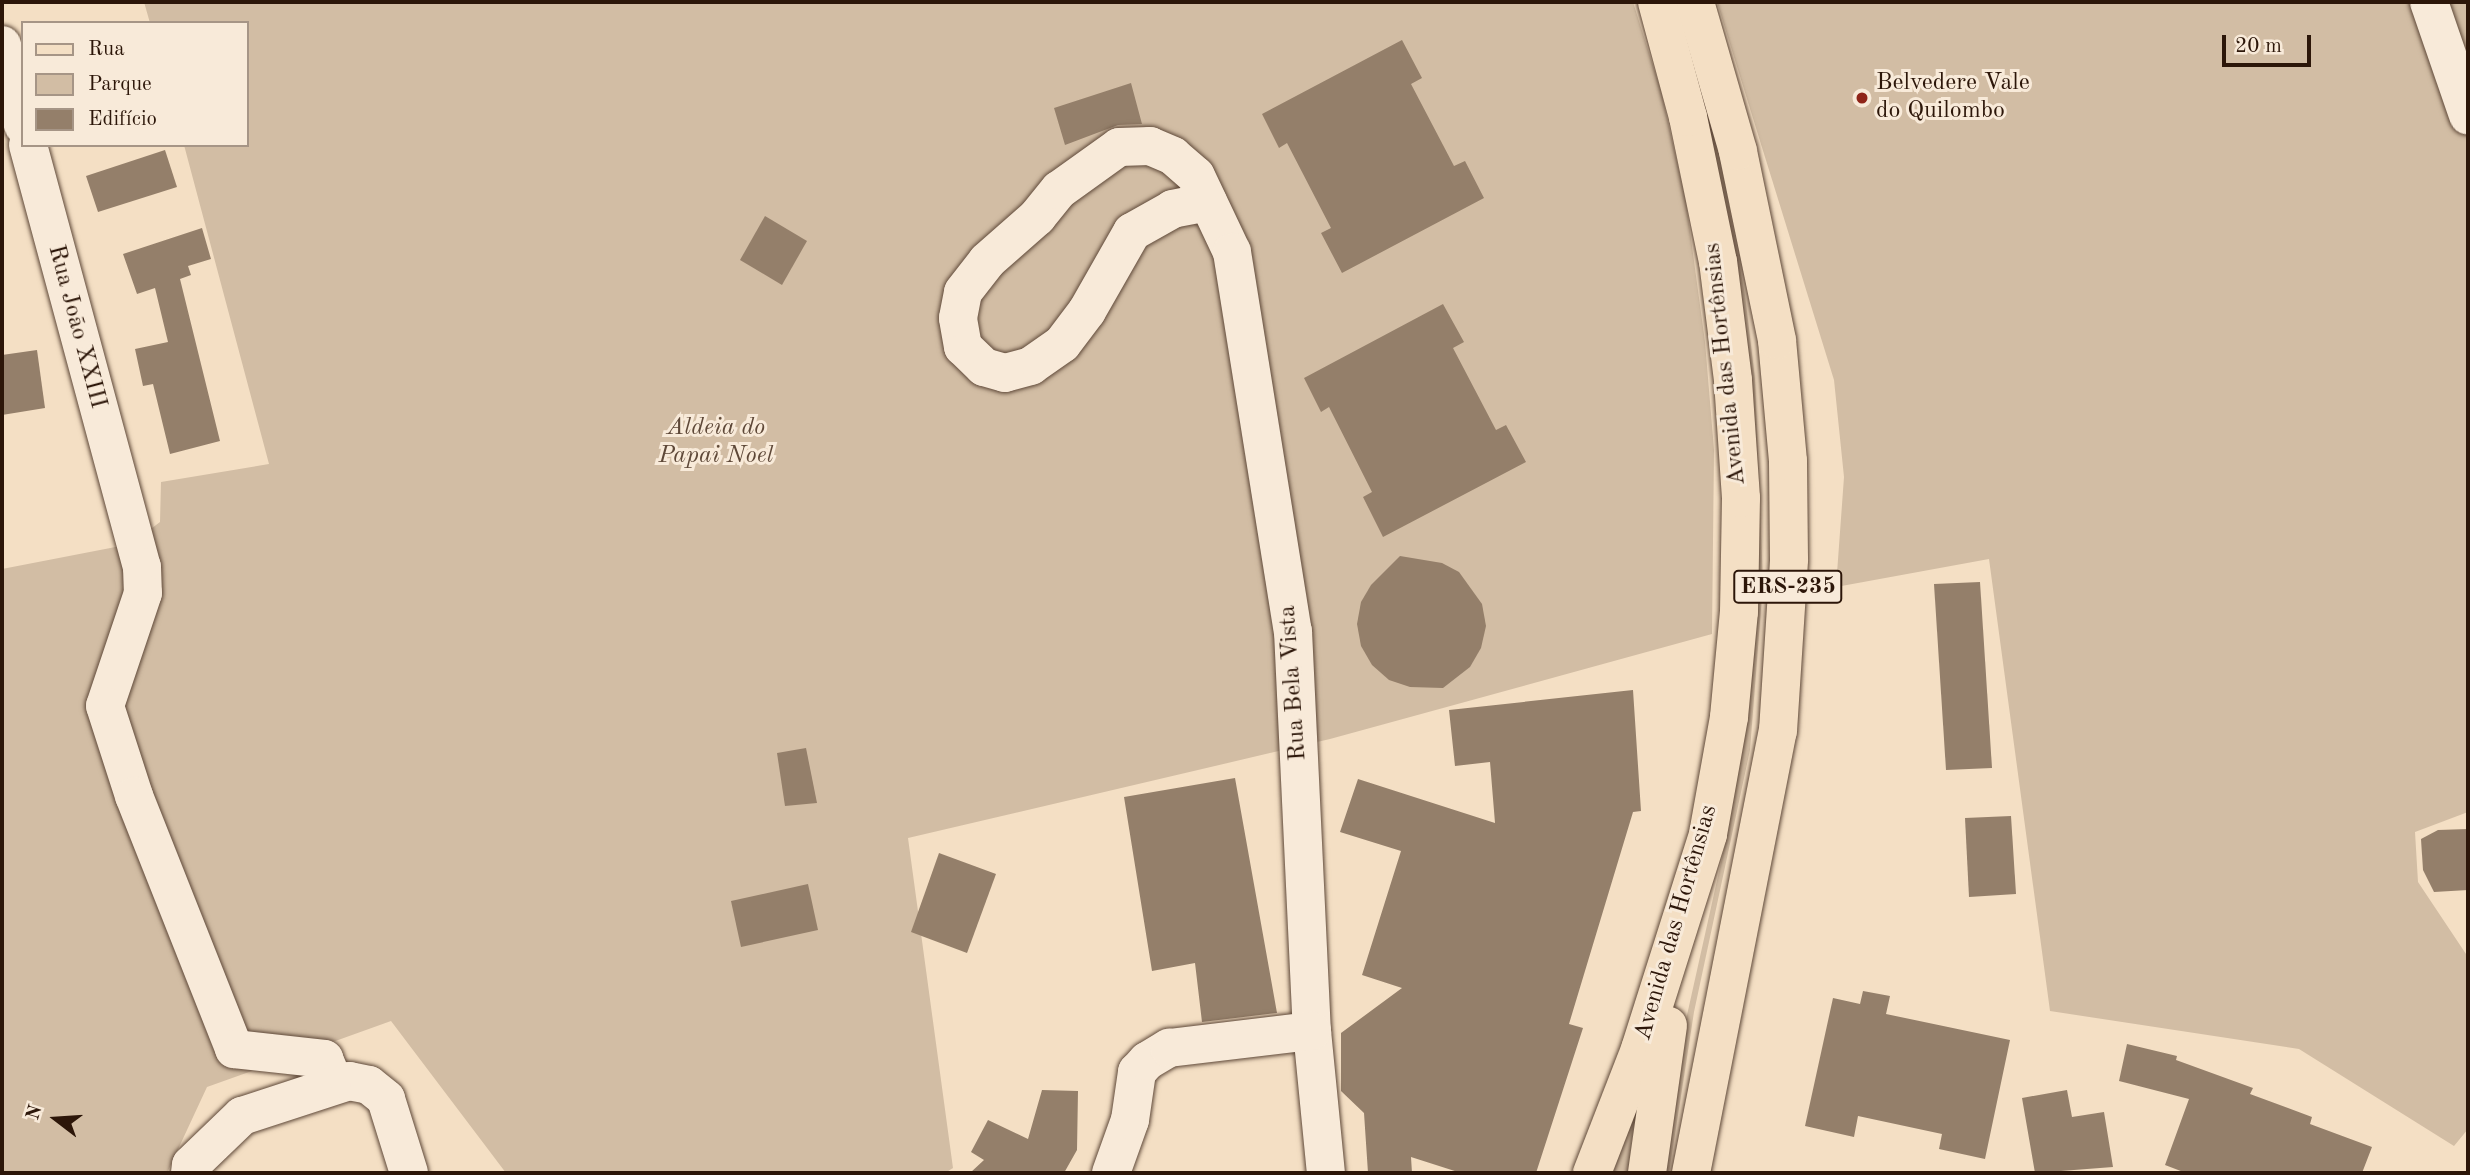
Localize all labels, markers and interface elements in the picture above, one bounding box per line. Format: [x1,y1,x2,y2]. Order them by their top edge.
legend [21,21,248,147]
scale bar [2225,21,2314,65]
text: 20 m [2235,36,2282,57]
text: Rua [88,39,125,60]
place label: Belvedere Vale do Quilombo [1876,70,2030,126]
text: Parque [88,74,152,95]
marker: Belvedere Vale do Quilombo [1854,90,1870,106]
text: Edifício [88,109,157,130]
street label: Avenida das Hortênsias [1699,241,1753,487]
street label: Rua João XXIII [40,242,112,412]
park label: Aldeia do Papai Noel [659,415,773,471]
road number: ERS-235 [1732,568,1844,607]
street label: Rua Bela Vista [1274,604,1314,762]
street label: Avenida das Hortênsias [1630,802,1724,1044]
north arrow [21,1084,91,1154]
text: N [24,1103,47,1122]

